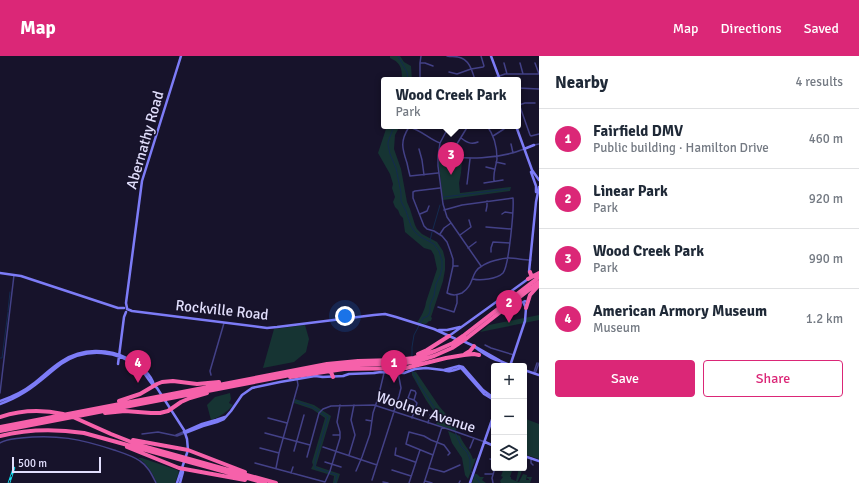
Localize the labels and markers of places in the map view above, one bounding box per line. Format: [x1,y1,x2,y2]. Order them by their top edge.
pin: 3 [438,142,464,175]
pin: 2 [496,290,522,323]
pin: 4 [125,350,151,383]
pin: 1 [381,350,407,383]

